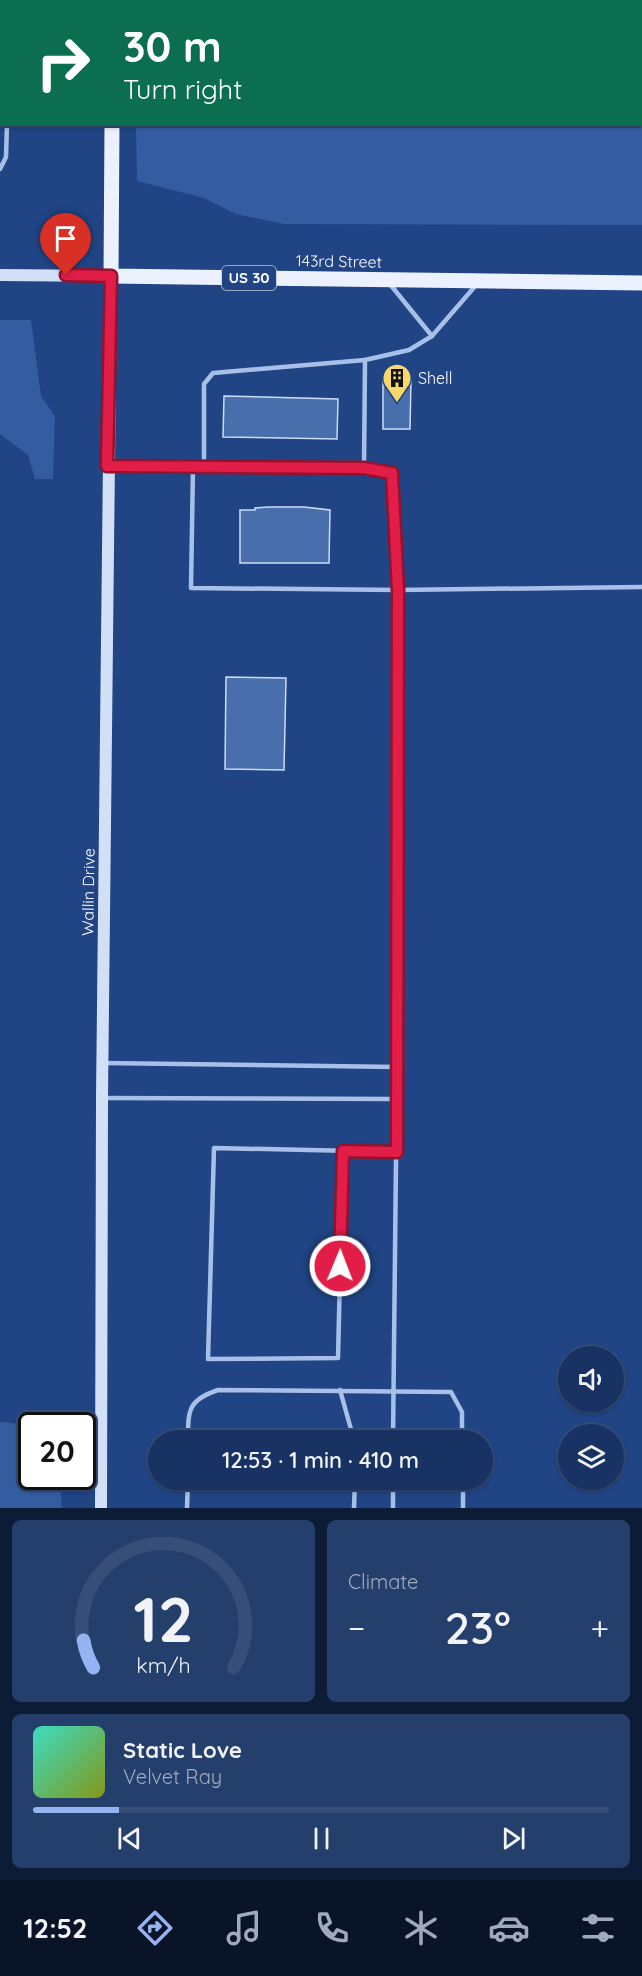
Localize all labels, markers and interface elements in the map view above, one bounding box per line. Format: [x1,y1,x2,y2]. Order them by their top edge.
text: 30 m [123,20,222,73]
icon: right [24,24,102,102]
text: Turn right [123,72,242,106]
pin [40,213,91,275]
icon: arrive [49,222,82,255]
street label: 143rd Street [296,250,382,272]
road number: US 30 [222,266,276,290]
building icon: Shell [381,362,413,404]
place label: Shell [418,368,452,388]
street label: Wallin Drive [77,848,99,936]
position arrow [308,1234,372,1298]
map controls [558,1346,624,1490]
button: sound [558,1346,624,1412]
speed limit sign: 20 [18,1412,96,1490]
button: layers [558,1424,624,1490]
text: 12:53 · 1 min · 410 m [222,1446,419,1474]
text: Climate [348,1569,418,1594]
text: 12 [134,1580,193,1658]
text: 23° [445,1599,511,1655]
text: − [348,1607,365,1648]
text: + [590,1607,609,1648]
text: km/h [136,1652,191,1678]
text: Static Love [123,1736,242,1764]
text: Velvet Ray [123,1764,222,1789]
icon: previous [113,1822,146,1855]
icon: pause [305,1822,338,1855]
icon: next [497,1822,530,1855]
icon: directions [134,1907,176,1949]
icon: music [223,1907,265,1949]
icon: phone [311,1907,353,1949]
icon: climate [400,1907,442,1949]
icon: car [488,1907,530,1949]
icon: filters [577,1907,619,1949]
text: 12:52 [23,1911,87,1945]

